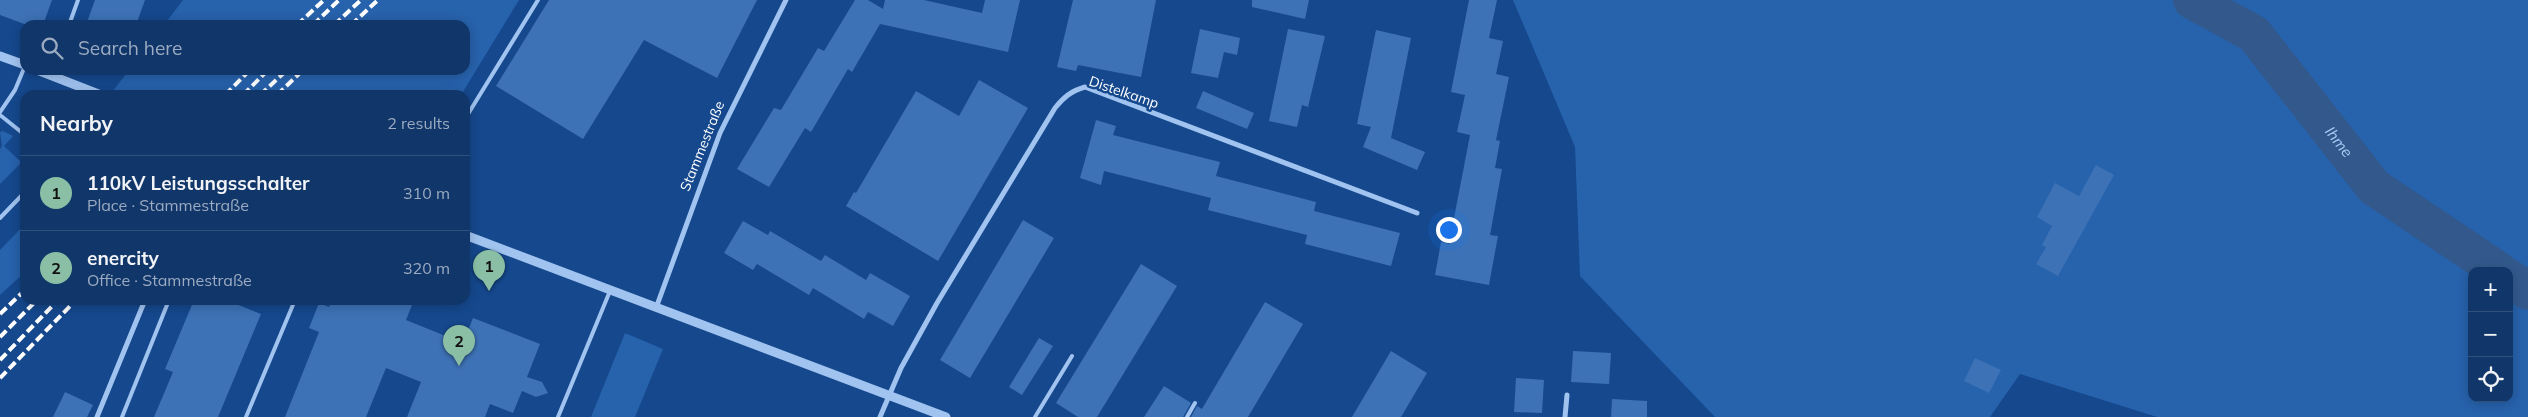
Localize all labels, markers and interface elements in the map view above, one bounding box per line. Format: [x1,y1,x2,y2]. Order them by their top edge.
search box [20,20,470,75]
icon: search [38,34,66,62]
text: Search here [78,36,182,60]
street label: Distelkamp [1087,72,1161,112]
street label: Stammestraße [676,98,728,194]
text: Nearby [40,110,113,136]
text: 2 results [387,113,450,133]
water label: Ihme [2321,122,2357,161]
text: 110kV Leistungsschalter [87,171,310,195]
text: 1 [51,183,61,203]
text: 310 m [403,183,450,203]
text: Place · Stammestraße [87,195,249,215]
your location [1436,217,1462,243]
text: enercity [87,246,159,270]
pin: 1 [473,250,505,291]
text: 2 [51,258,61,278]
text: 320 m [403,258,450,278]
map controls [2468,267,2513,402]
button: + [2468,267,2513,312]
text: Office · Stammestraße [87,270,252,290]
button: − [2468,312,2513,357]
pin: 2 [443,325,475,366]
button: locate [2468,357,2513,402]

